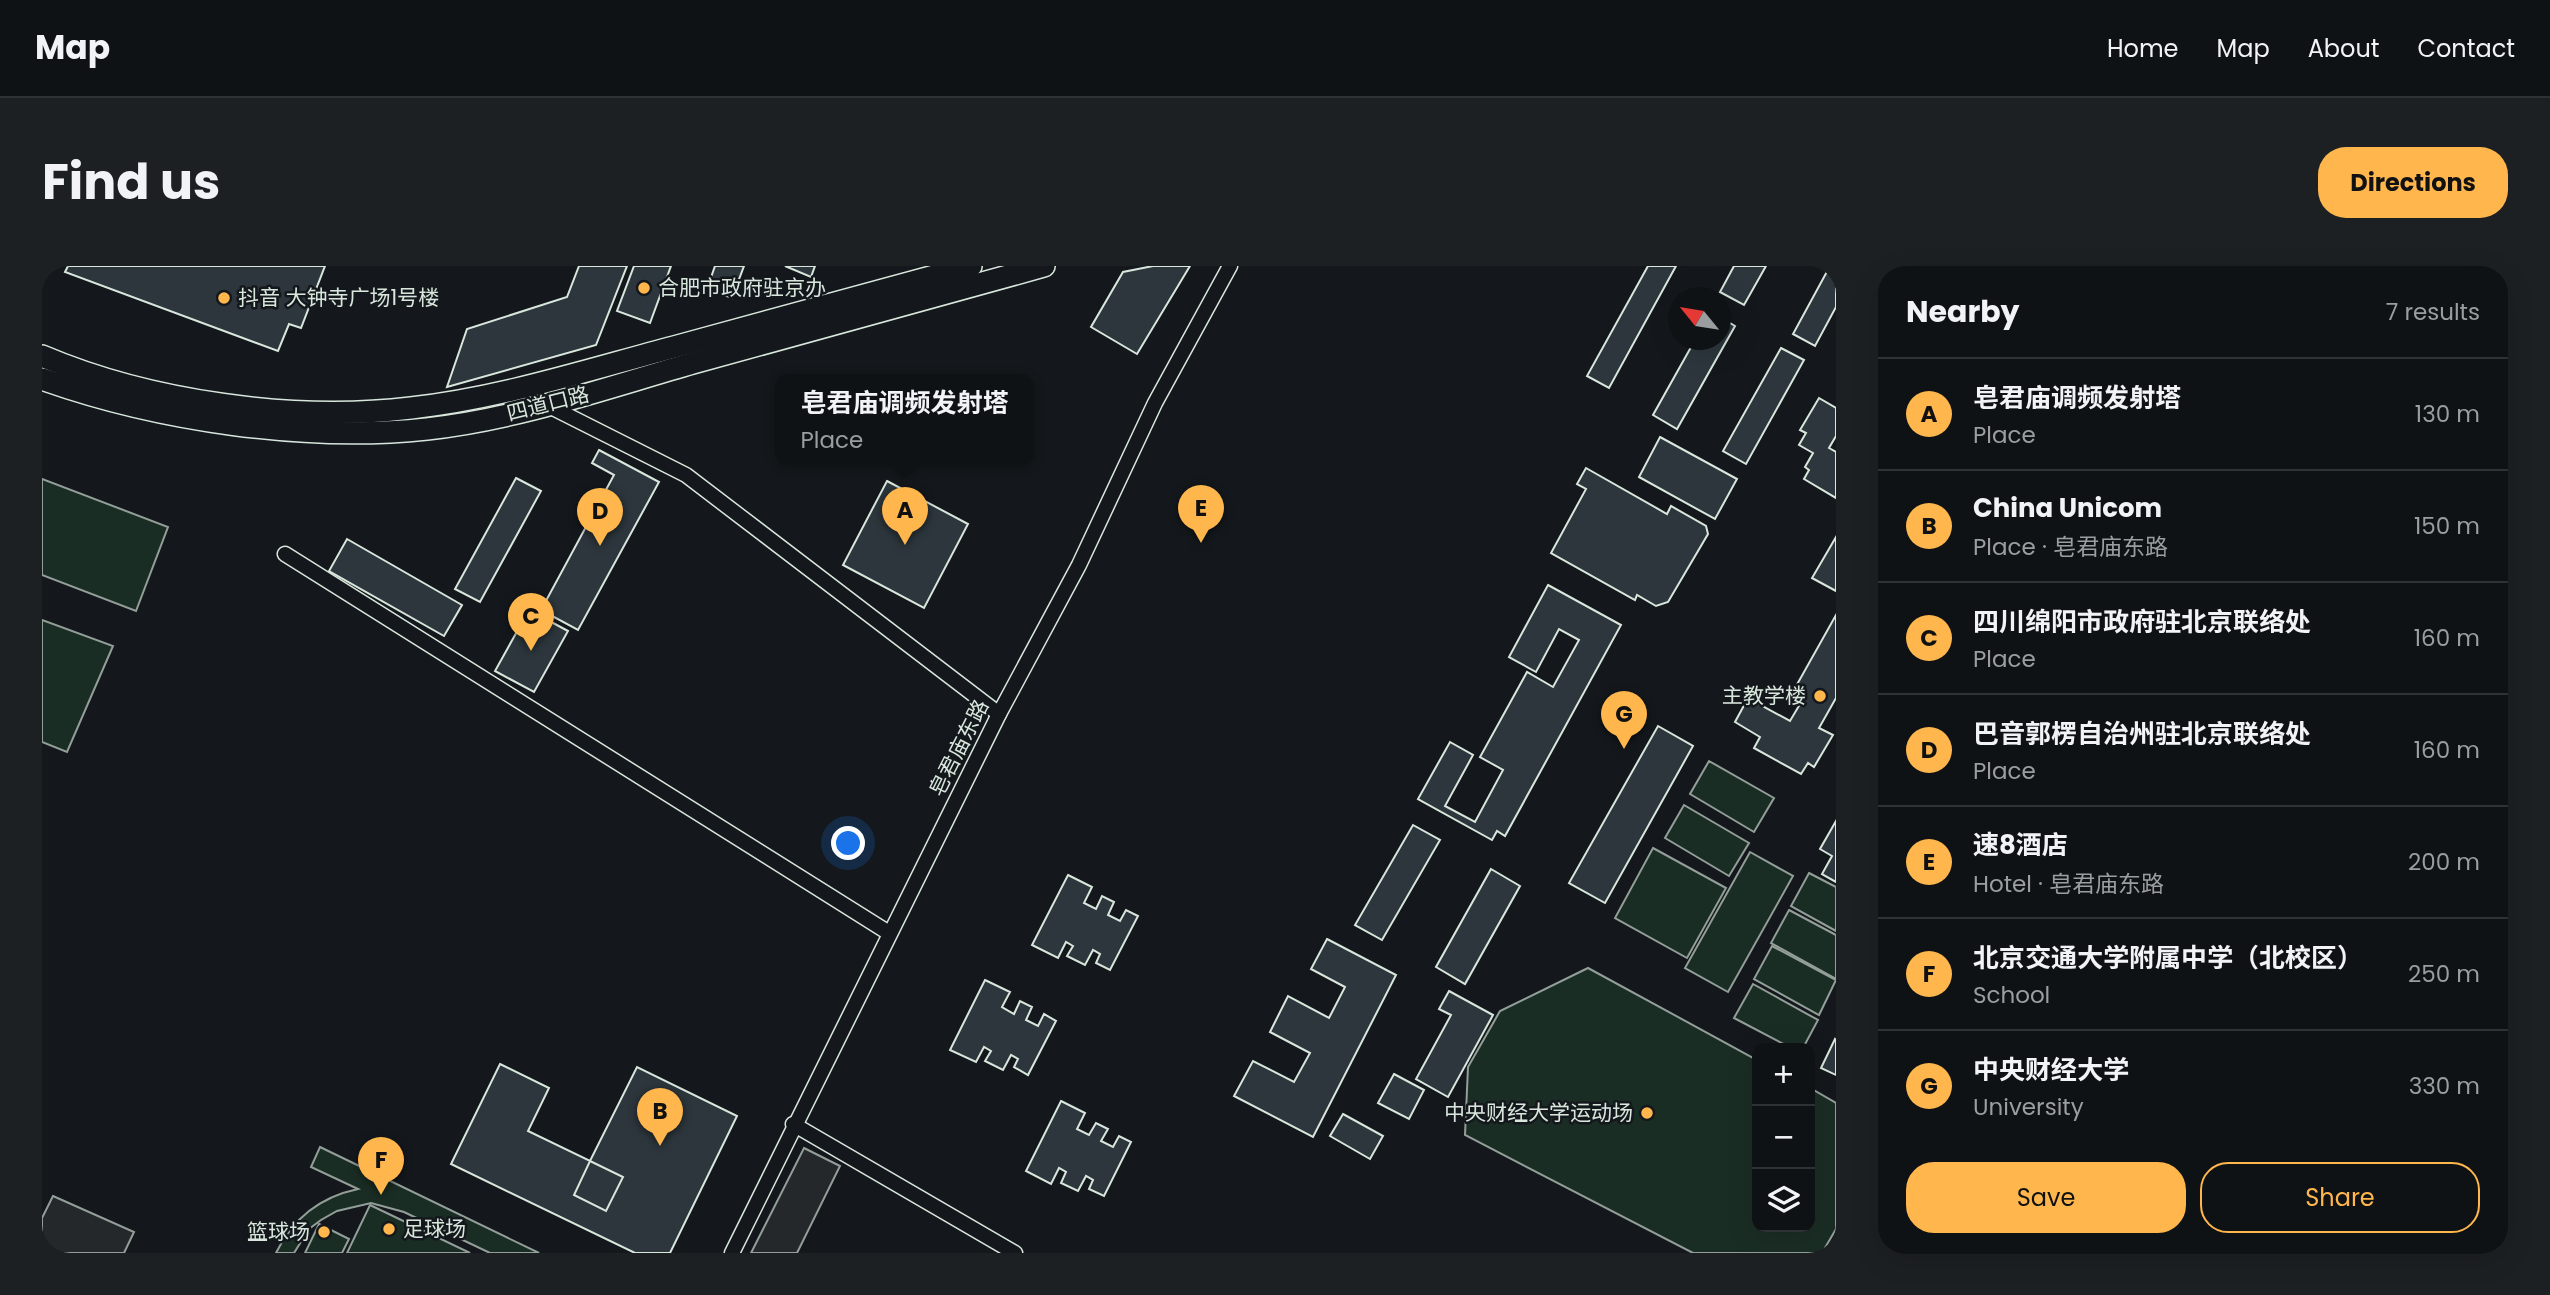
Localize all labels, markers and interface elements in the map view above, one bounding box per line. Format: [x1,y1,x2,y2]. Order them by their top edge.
text: Map [35,24,110,71]
text: Home [2107,32,2179,65]
text: Map [2217,32,2270,65]
text: About [2308,32,2379,65]
text: Contact [2417,32,2515,65]
button: Directions [2318,147,2508,218]
text: Find us [42,148,220,216]
place label: 合肥市政府驻京办 [658,273,826,302]
marker: 合肥市政府驻京办 [636,280,652,296]
place label: 抖音 大钟寺广场1号楼 [238,283,439,312]
north arrow [1668,287,1731,350]
marker: 抖音 大钟寺广场1号楼 [216,290,232,306]
text: Nearby [1906,290,2020,333]
text: 7 results [2386,296,2480,328]
popup [775,374,1034,465]
street label: 四道口路 [504,379,592,428]
text: 皂君庙调频发射塔 [1973,380,2181,416]
text: 皂君庙调频发射塔 [800,385,1009,421]
text: A [1921,398,1937,430]
text: 130 m [2415,398,2480,430]
text: Place [1973,419,2036,451]
text: Place [800,424,863,456]
pin: E [1178,485,1224,543]
pin: A [882,487,928,545]
pin: D [577,488,623,546]
text: China Unicom [1973,490,2162,526]
text: B [1921,510,1937,542]
text: 150 m [2414,510,2480,542]
text: Place · 皂君庙东路 [1973,531,2168,563]
pin: C [508,593,554,651]
text: 四川绵阳市政府驻北京联络处 [1973,604,2311,640]
text: C [1920,622,1938,654]
text: 160 m [2414,622,2480,654]
text: Place [1973,643,2036,675]
place label: 主教学楼 [1722,681,1806,710]
marker: 主教学楼 [1812,688,1828,704]
pin: G [1601,691,1647,749]
street label: 皂君庙东路 [922,694,995,801]
text: 巴音郭楞自治州驻北京联络处 [1973,716,2311,752]
text: D [1921,734,1937,766]
text: 160 m [2414,734,2480,766]
text: Place [1973,755,2036,787]
your location [831,826,865,860]
text: 速8酒店 [1973,827,2068,863]
text: E [1923,846,1935,878]
text: 200 m [2408,846,2480,878]
text: Hotel · 皂君庙东路 [1973,868,2164,900]
text: 北京交通大学附属中学（北校区） [1973,940,2363,976]
text: F [1923,958,1935,990]
text: 250 m [2408,958,2480,990]
text: School [1973,979,2050,1011]
map controls [1752,1043,1815,1232]
button: + [1752,1043,1815,1106]
text: 中央财经大学 [1973,1052,2129,1088]
text: G [1920,1070,1938,1102]
text: 330 m [2409,1070,2480,1102]
pin: B [637,1088,683,1146]
text: University [1973,1091,2084,1123]
place label: 中央财经大学运动场 [1444,1098,1633,1127]
marker: 中央财经大学运动场 [1639,1105,1655,1121]
button: − [1752,1106,1815,1169]
pin: F [358,1137,404,1195]
button: Save [1906,1162,2186,1233]
button: Share [2200,1162,2480,1233]
button: layers [1752,1169,1815,1232]
place label: 足球场 [403,1214,466,1243]
place label: 篮球场 [247,1217,310,1246]
marker: 足球场 [381,1221,397,1237]
marker: 篮球场 [316,1224,332,1240]

